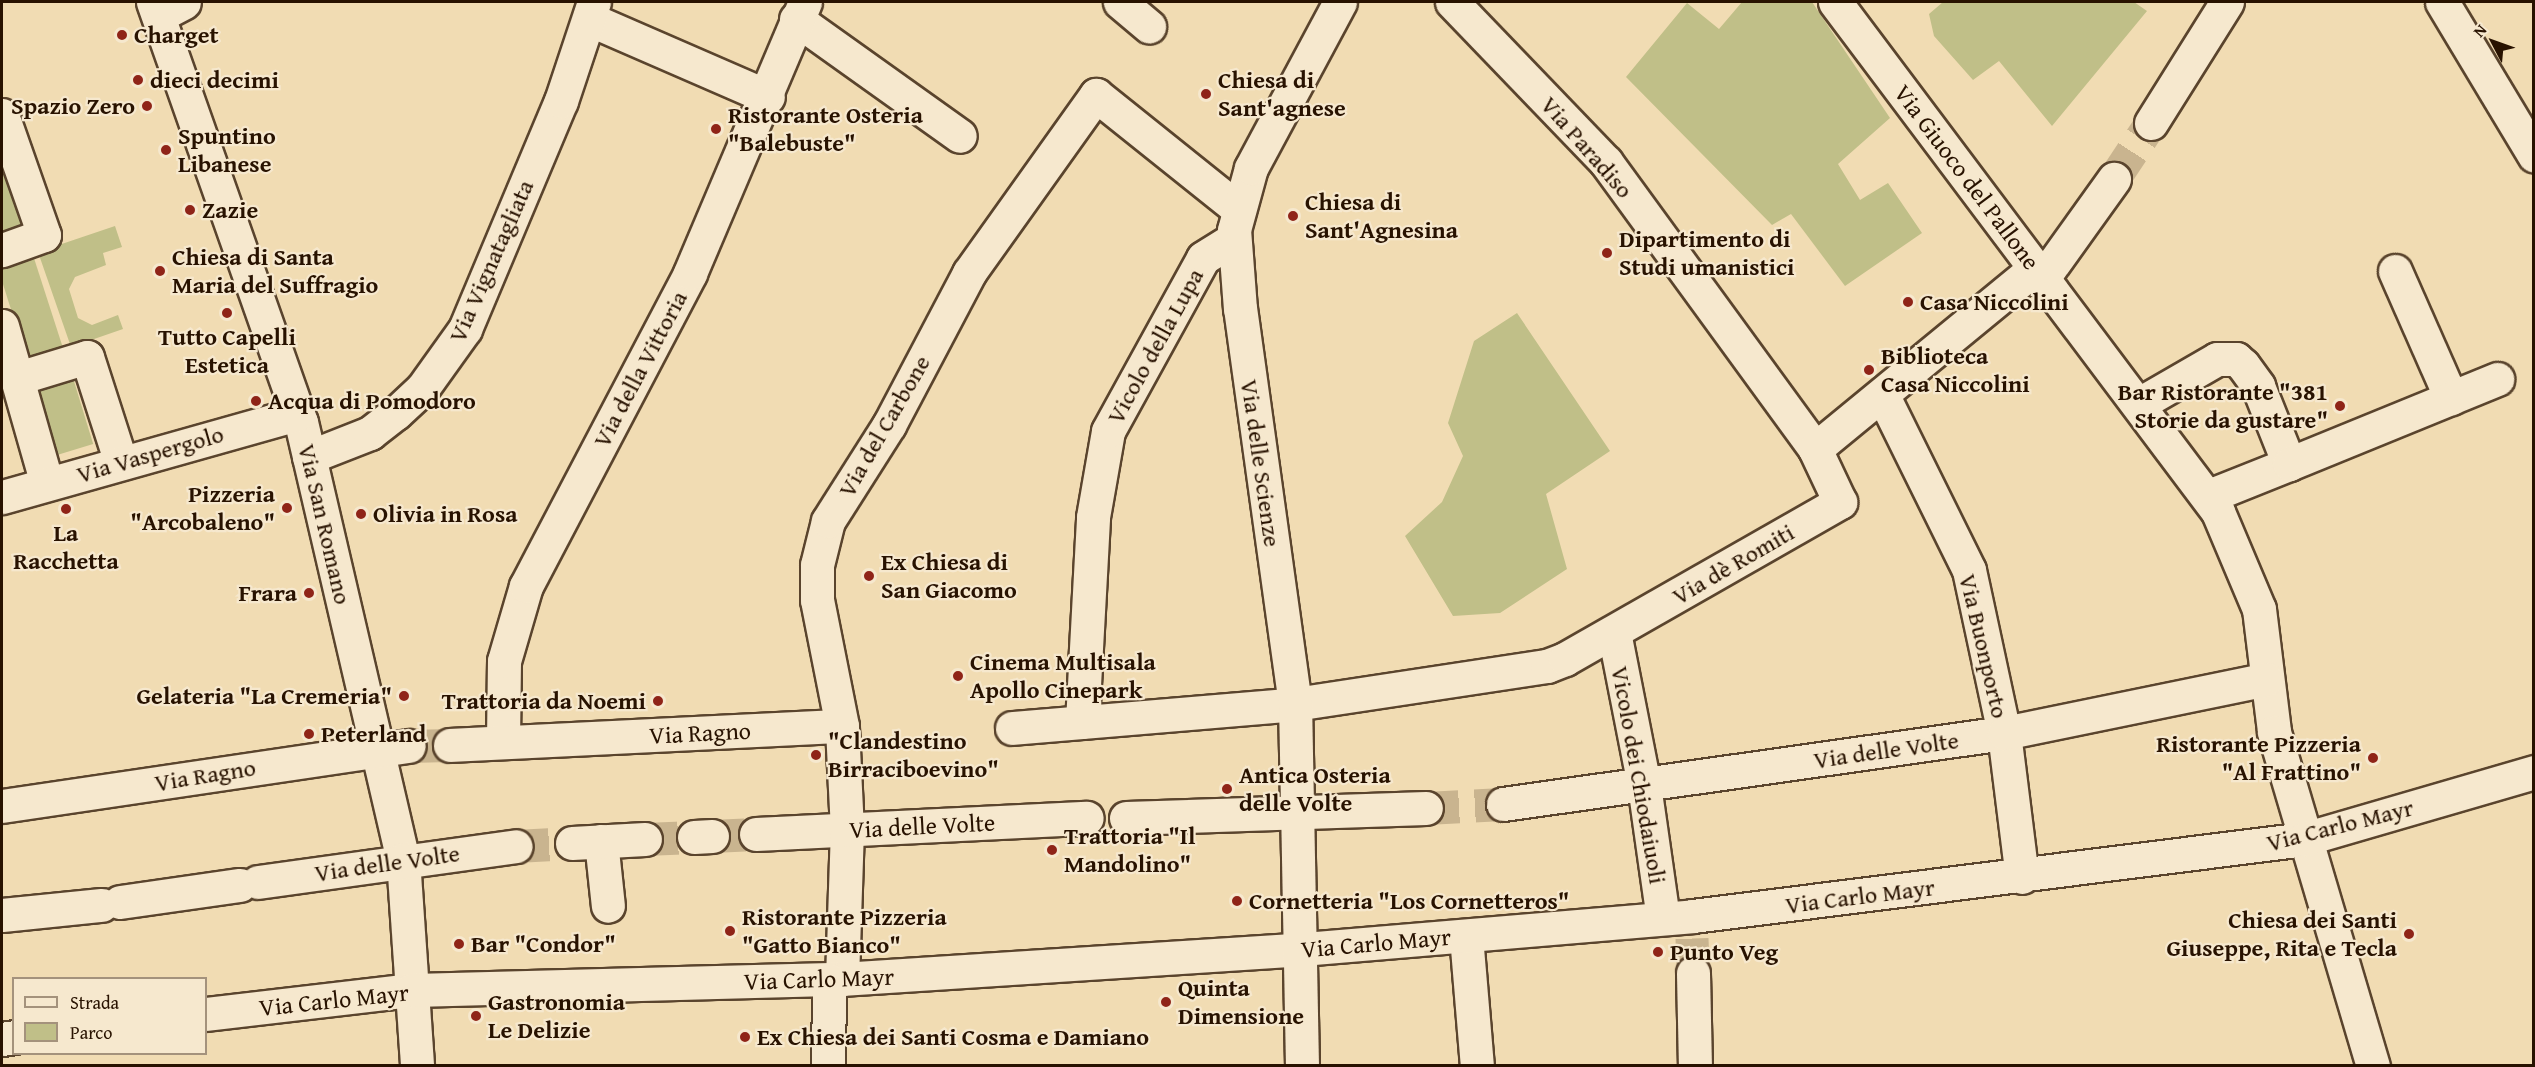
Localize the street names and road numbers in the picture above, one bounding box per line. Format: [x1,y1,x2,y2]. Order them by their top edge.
street label: Via Giuoco del Pallone [1888,79,2046,275]
street label: Via Paradiso [1535,90,1639,204]
street label: Via Vignatagliata [442,175,540,347]
street label: Vicolo della Lupa [1101,263,1209,429]
street label: Via della Vittoria [587,286,693,452]
street label: Via del Carbone [832,350,936,502]
street label: Via delle Scienze [1235,377,1287,549]
street label: Via Vaspergolo [73,419,227,489]
street label: Via San Romano [293,441,357,607]
street label: Via dè Romiti [1667,518,1799,610]
street label: Via Buonporto [1953,571,2015,721]
street label: Vicolo dei Chiodaiuoli [1606,664,1672,886]
street label: Via Ragno [648,716,752,750]
street label: Via delle Volte [1812,726,1960,774]
street label: Via Ragno [152,753,258,797]
street label: Via Carlo Mayr [2264,793,2416,857]
street label: Via delle Volte [848,808,996,844]
street label: Via delle Volte [313,839,461,887]
street label: Via Carlo Mayr [1784,873,1936,919]
street label: Via Carlo Mayr [1300,922,1452,964]
street label: Via Carlo Mayr [743,962,895,996]
street label: Via Carlo Mayr [258,978,410,1022]

